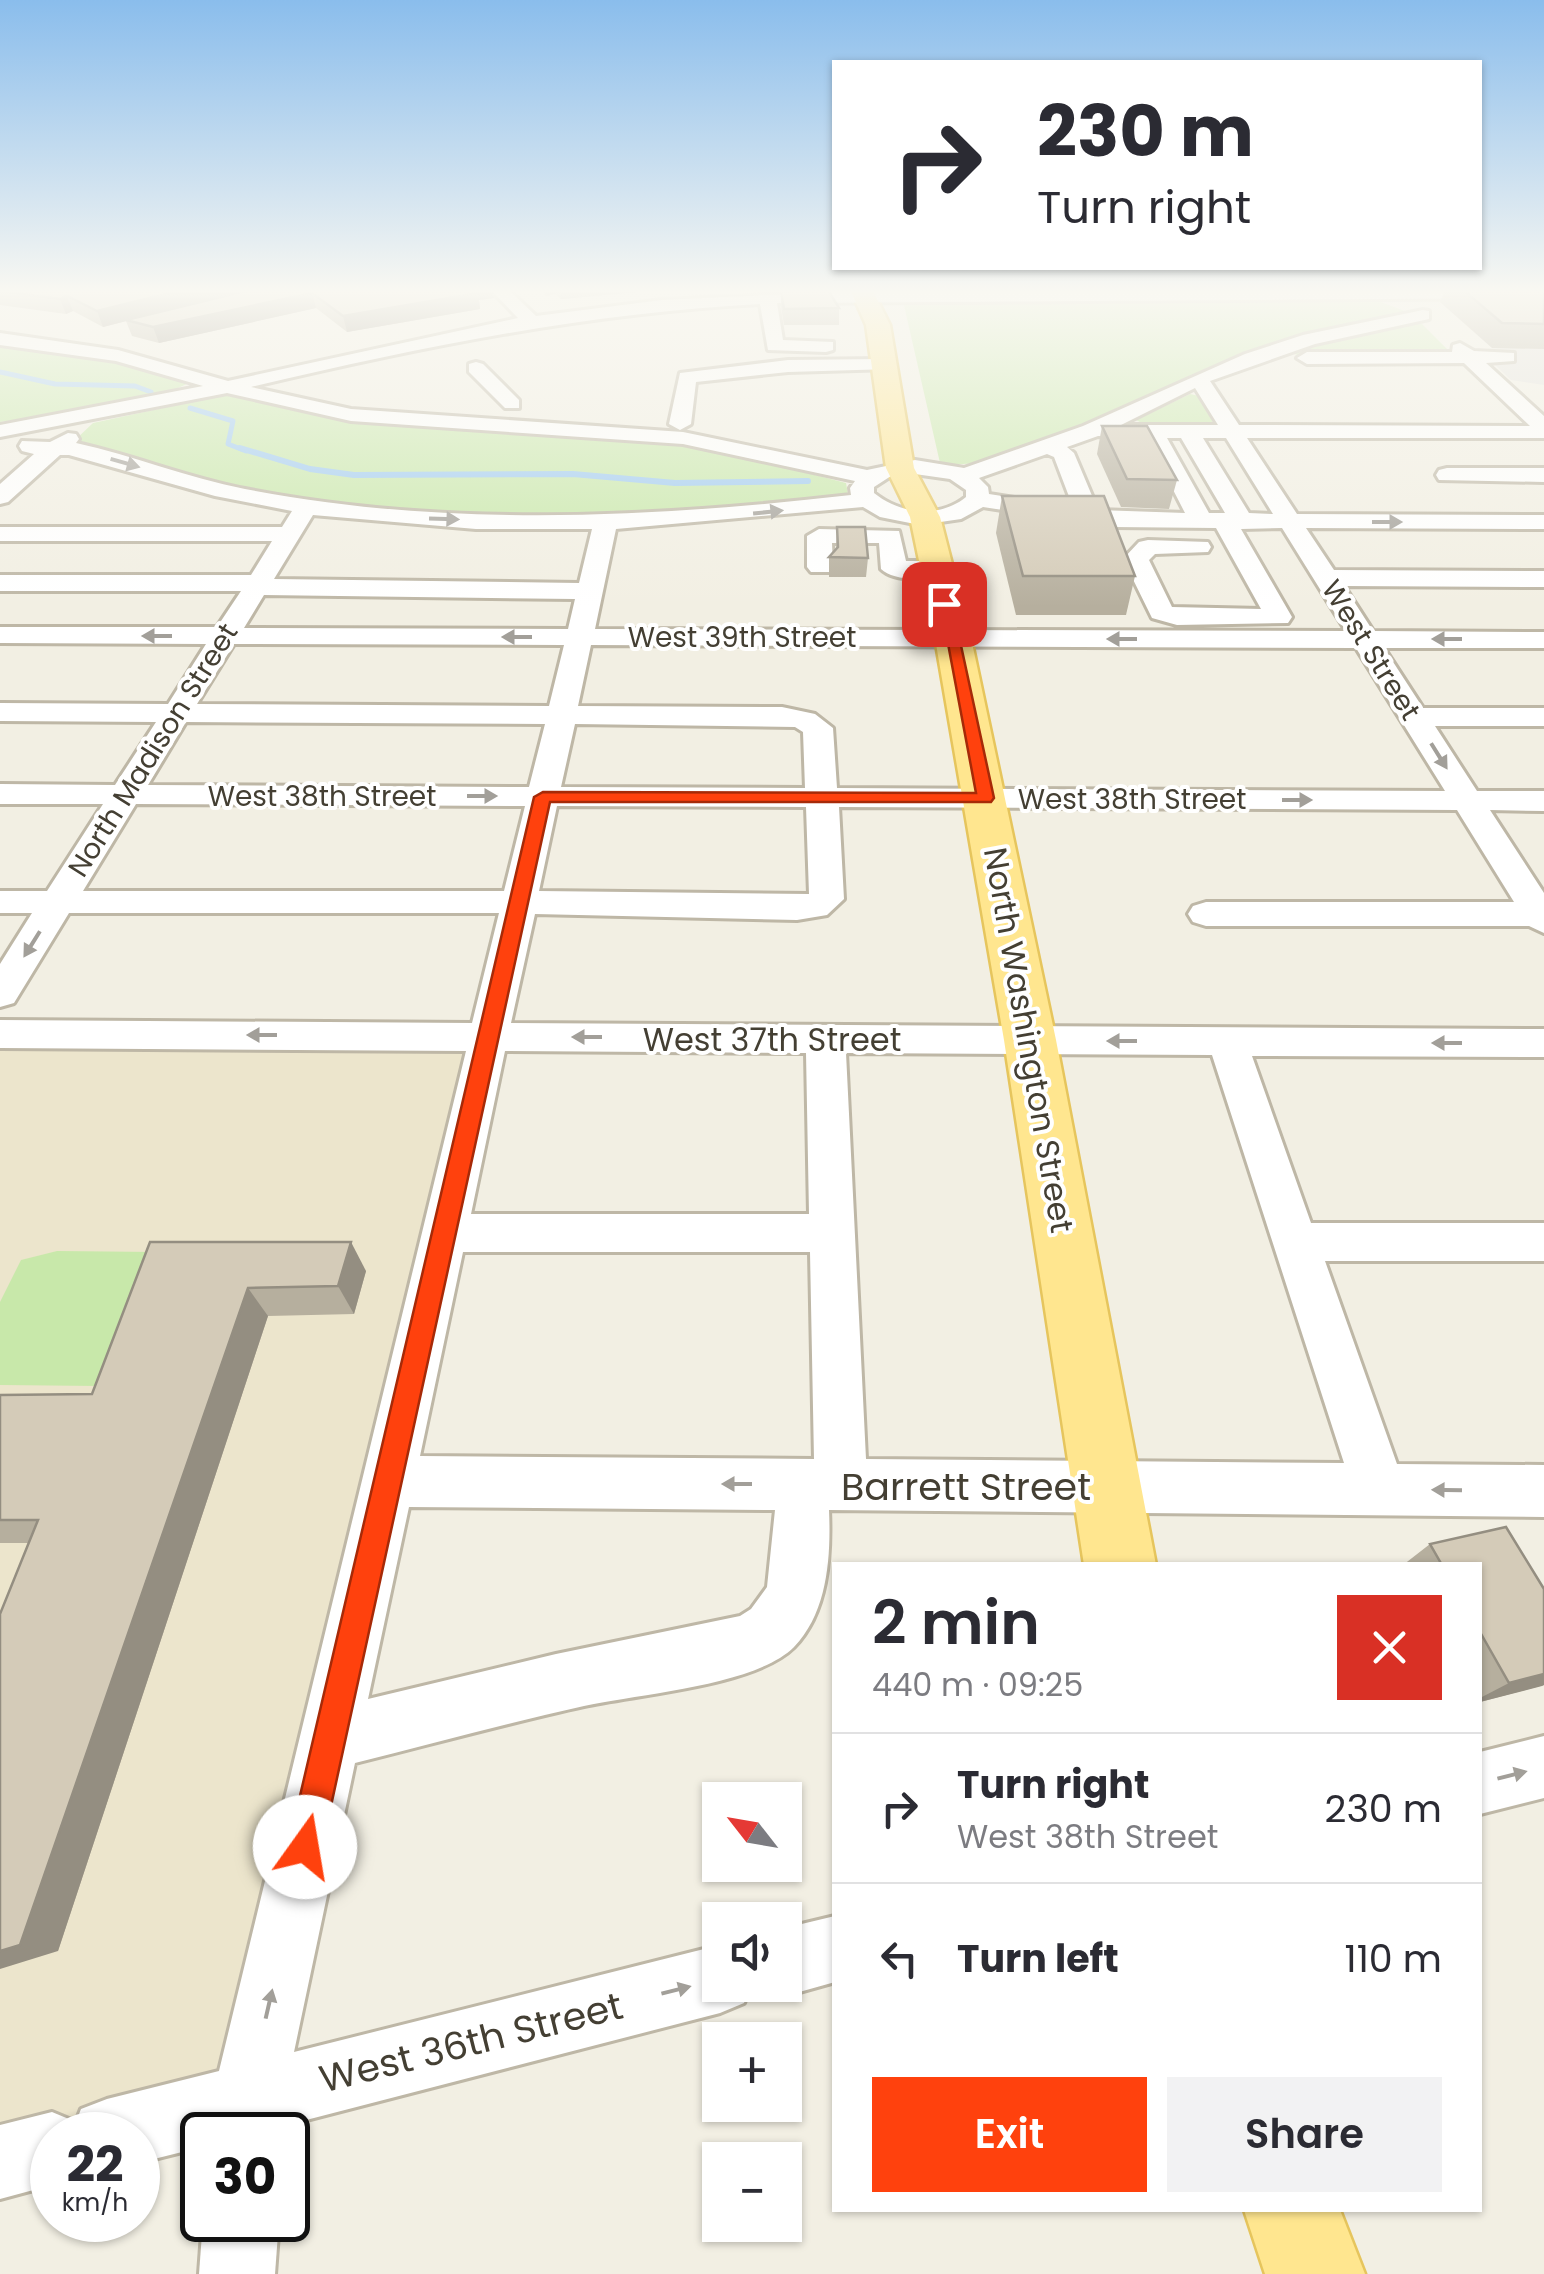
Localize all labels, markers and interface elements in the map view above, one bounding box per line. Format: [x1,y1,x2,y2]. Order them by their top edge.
text: 230 m [1037,82,1254,181]
icon: right [872,100,1002,230]
text: Turn right [1037,176,1251,239]
one-way arrow [110,455,141,471]
one-way arrow [753,504,784,520]
one-way arrow [428,512,460,528]
one-way arrow [1372,514,1404,530]
pin [902,562,987,647]
street label: West Street [1312,572,1430,728]
icon: arrive [917,577,972,632]
street label: North Madison Street [59,616,247,884]
street label: West 39th Street [628,618,856,657]
one-way arrow [140,628,172,644]
one-way arrow [500,629,532,645]
one-way arrow [1105,630,1137,646]
one-way arrow [1430,631,1462,647]
one-way arrow [1430,742,1447,770]
street label: West 38th Street [208,777,436,816]
street label: West 38th Street [1018,780,1246,819]
one-way arrow [467,789,499,805]
one-way arrow [1282,792,1314,808]
street label: North Washington Street [973,844,1085,1236]
one-way arrow [23,930,41,958]
street label: West 37th Street [643,1017,901,1062]
one-way arrow [245,1027,277,1043]
one-way arrow [570,1029,602,1045]
one-way arrow [1105,1033,1137,1049]
one-way arrow [1430,1034,1462,1050]
street label: Barrett Street [841,1460,1091,1513]
one-way arrow [720,1476,752,1492]
one-way arrow [1430,1482,1462,1498]
text: 2 min [872,1581,1040,1665]
button: close [1337,1595,1442,1700]
text: 440 m · 09:25 [872,1662,1083,1707]
text: Turn right [957,1758,1149,1811]
one-way arrow [1497,1767,1528,1783]
icon: right [872,1781,927,1836]
north arrow [702,1782,802,1882]
map controls [702,1782,802,2242]
text: 230 m [1325,1782,1442,1835]
position arrow [253,1795,357,1899]
text: West 38th Street [957,1814,1218,1859]
button: sound [702,1902,802,2002]
icon: left [872,1931,927,1986]
text: Turn left [957,1932,1119,1985]
text: 110 m [1345,1932,1442,1985]
street label: West 36th Street [314,1979,628,2105]
one-way arrow [661,1982,692,1997]
one-way arrow [262,1988,277,2019]
button: + [702,2022,802,2122]
button: Exit [872,2077,1147,2192]
button: Share [1167,2077,1442,2192]
speed limit sign: 30 [180,2112,310,2242]
text: 22 [66,2129,124,2200]
button: − [702,2142,802,2242]
text: km/h [62,2185,128,2220]

